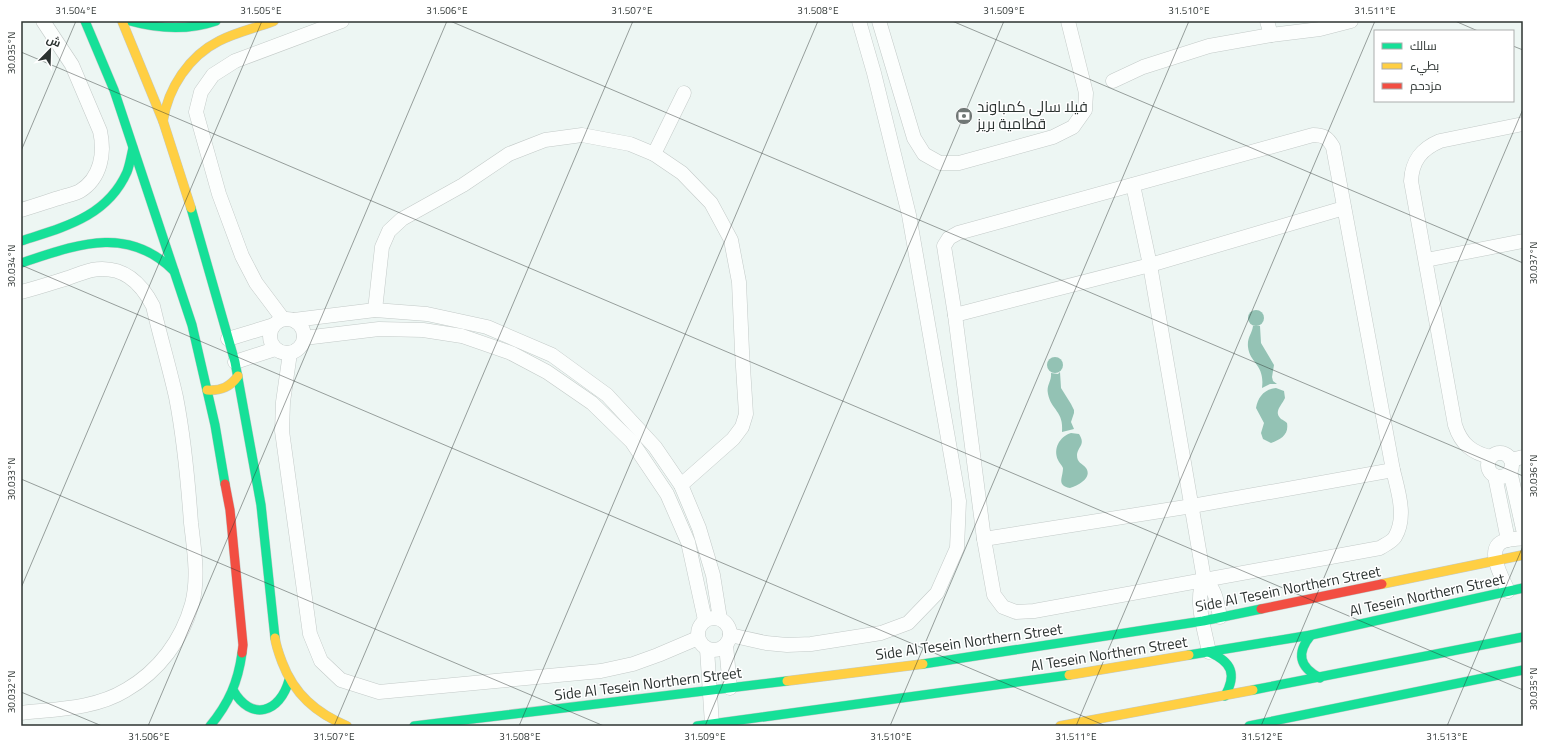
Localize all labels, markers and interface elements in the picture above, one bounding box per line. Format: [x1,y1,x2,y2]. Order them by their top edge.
text: 31.504°E [55,3,97,18]
text: 31.505°E [240,3,282,18]
text: 31.506°E [426,3,468,18]
text: 31.507°E [611,3,653,18]
text: 31.508°E [797,3,839,18]
text: 31.509°E [983,3,1025,18]
text: 31.510°E [1168,3,1210,18]
text: 31.511°E [1354,3,1396,18]
north arrow [30,30,70,70]
legend [1374,30,1514,102]
text: ش [44,31,64,51]
text: 30.035°N [4,32,19,74]
text: سالك [1410,36,1437,55]
text: بطيء [1410,56,1439,76]
text: مزدحم [1410,76,1442,95]
place label: فيلا سالى كمباوند قطامية بريز [976,95,1088,135]
bank icon: فيلا سالى كمباوند قطامية بريز [954,106,974,126]
text: 30.037°N [1526,242,1541,284]
text: 30.034°N [4,245,19,287]
text: 30.036°N [1526,455,1541,497]
text: 30.033°N [4,458,19,500]
street label: Side Al Tesein Northern Street [1193,559,1383,618]
street label: Al Tesein Northern Street [1347,567,1507,622]
street label: Side Al Tesein Northern Street [874,617,1065,666]
street label: Al Tesein Northern Street [1029,630,1190,677]
street label: Side Al Tesein Northern Street [553,661,744,706]
text: 30.035°N [1526,668,1541,710]
text: 30.032°N [4,671,19,713]
text: 31.506°E [128,729,170,744]
text: 31.507°E [313,729,355,744]
text: 31.508°E [499,729,541,744]
text: 31.509°E [684,729,726,744]
text: 31.510°E [870,729,912,744]
text: 31.511°E [1055,729,1097,744]
text: 31.512°E [1241,729,1283,744]
text: 31.513°E [1426,729,1468,744]

